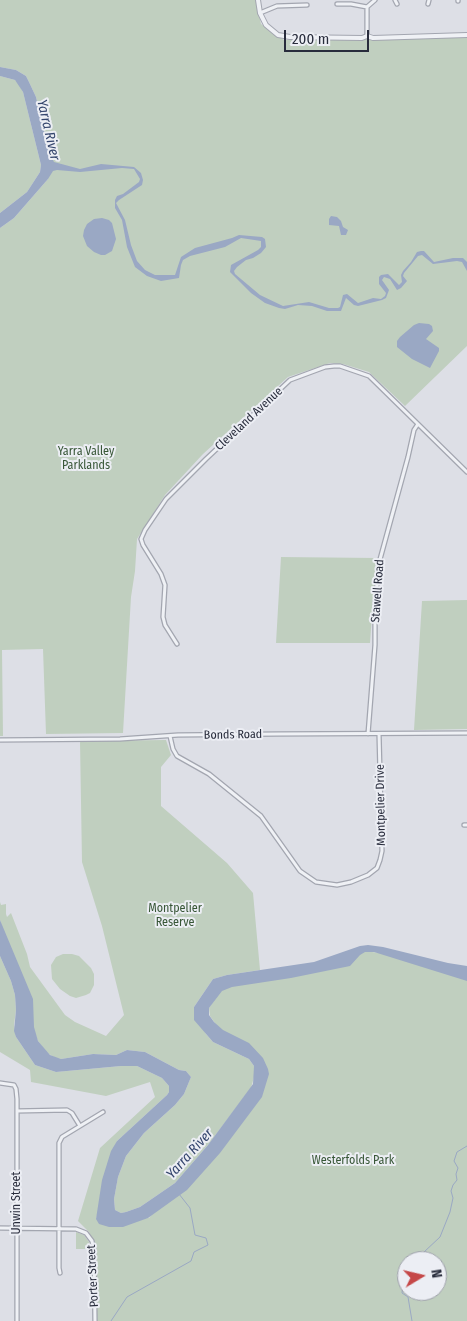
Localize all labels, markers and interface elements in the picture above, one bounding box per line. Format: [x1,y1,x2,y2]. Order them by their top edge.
scale bar [287,20,372,52]
text: 200 m [292,30,329,48]
water label: Yarra River [33,98,63,162]
street label: Cleveland Avenue [212,384,286,454]
park label: Yarra Valley Parklands [58,445,114,473]
street label: Stawell Road [369,559,387,623]
street label: Bonds Road [204,727,262,743]
street label: Montpelier Drive [373,764,389,846]
park label: Montpelier Reserve [148,902,202,930]
water label: Yarra River [163,1125,217,1183]
park label: Westerfolds Park [312,1154,394,1168]
street label: Unwin Street [10,1172,24,1234]
street label: Porter Street [84,1244,102,1308]
north arrow [397,1251,447,1301]
text: N [427,1268,445,1279]

